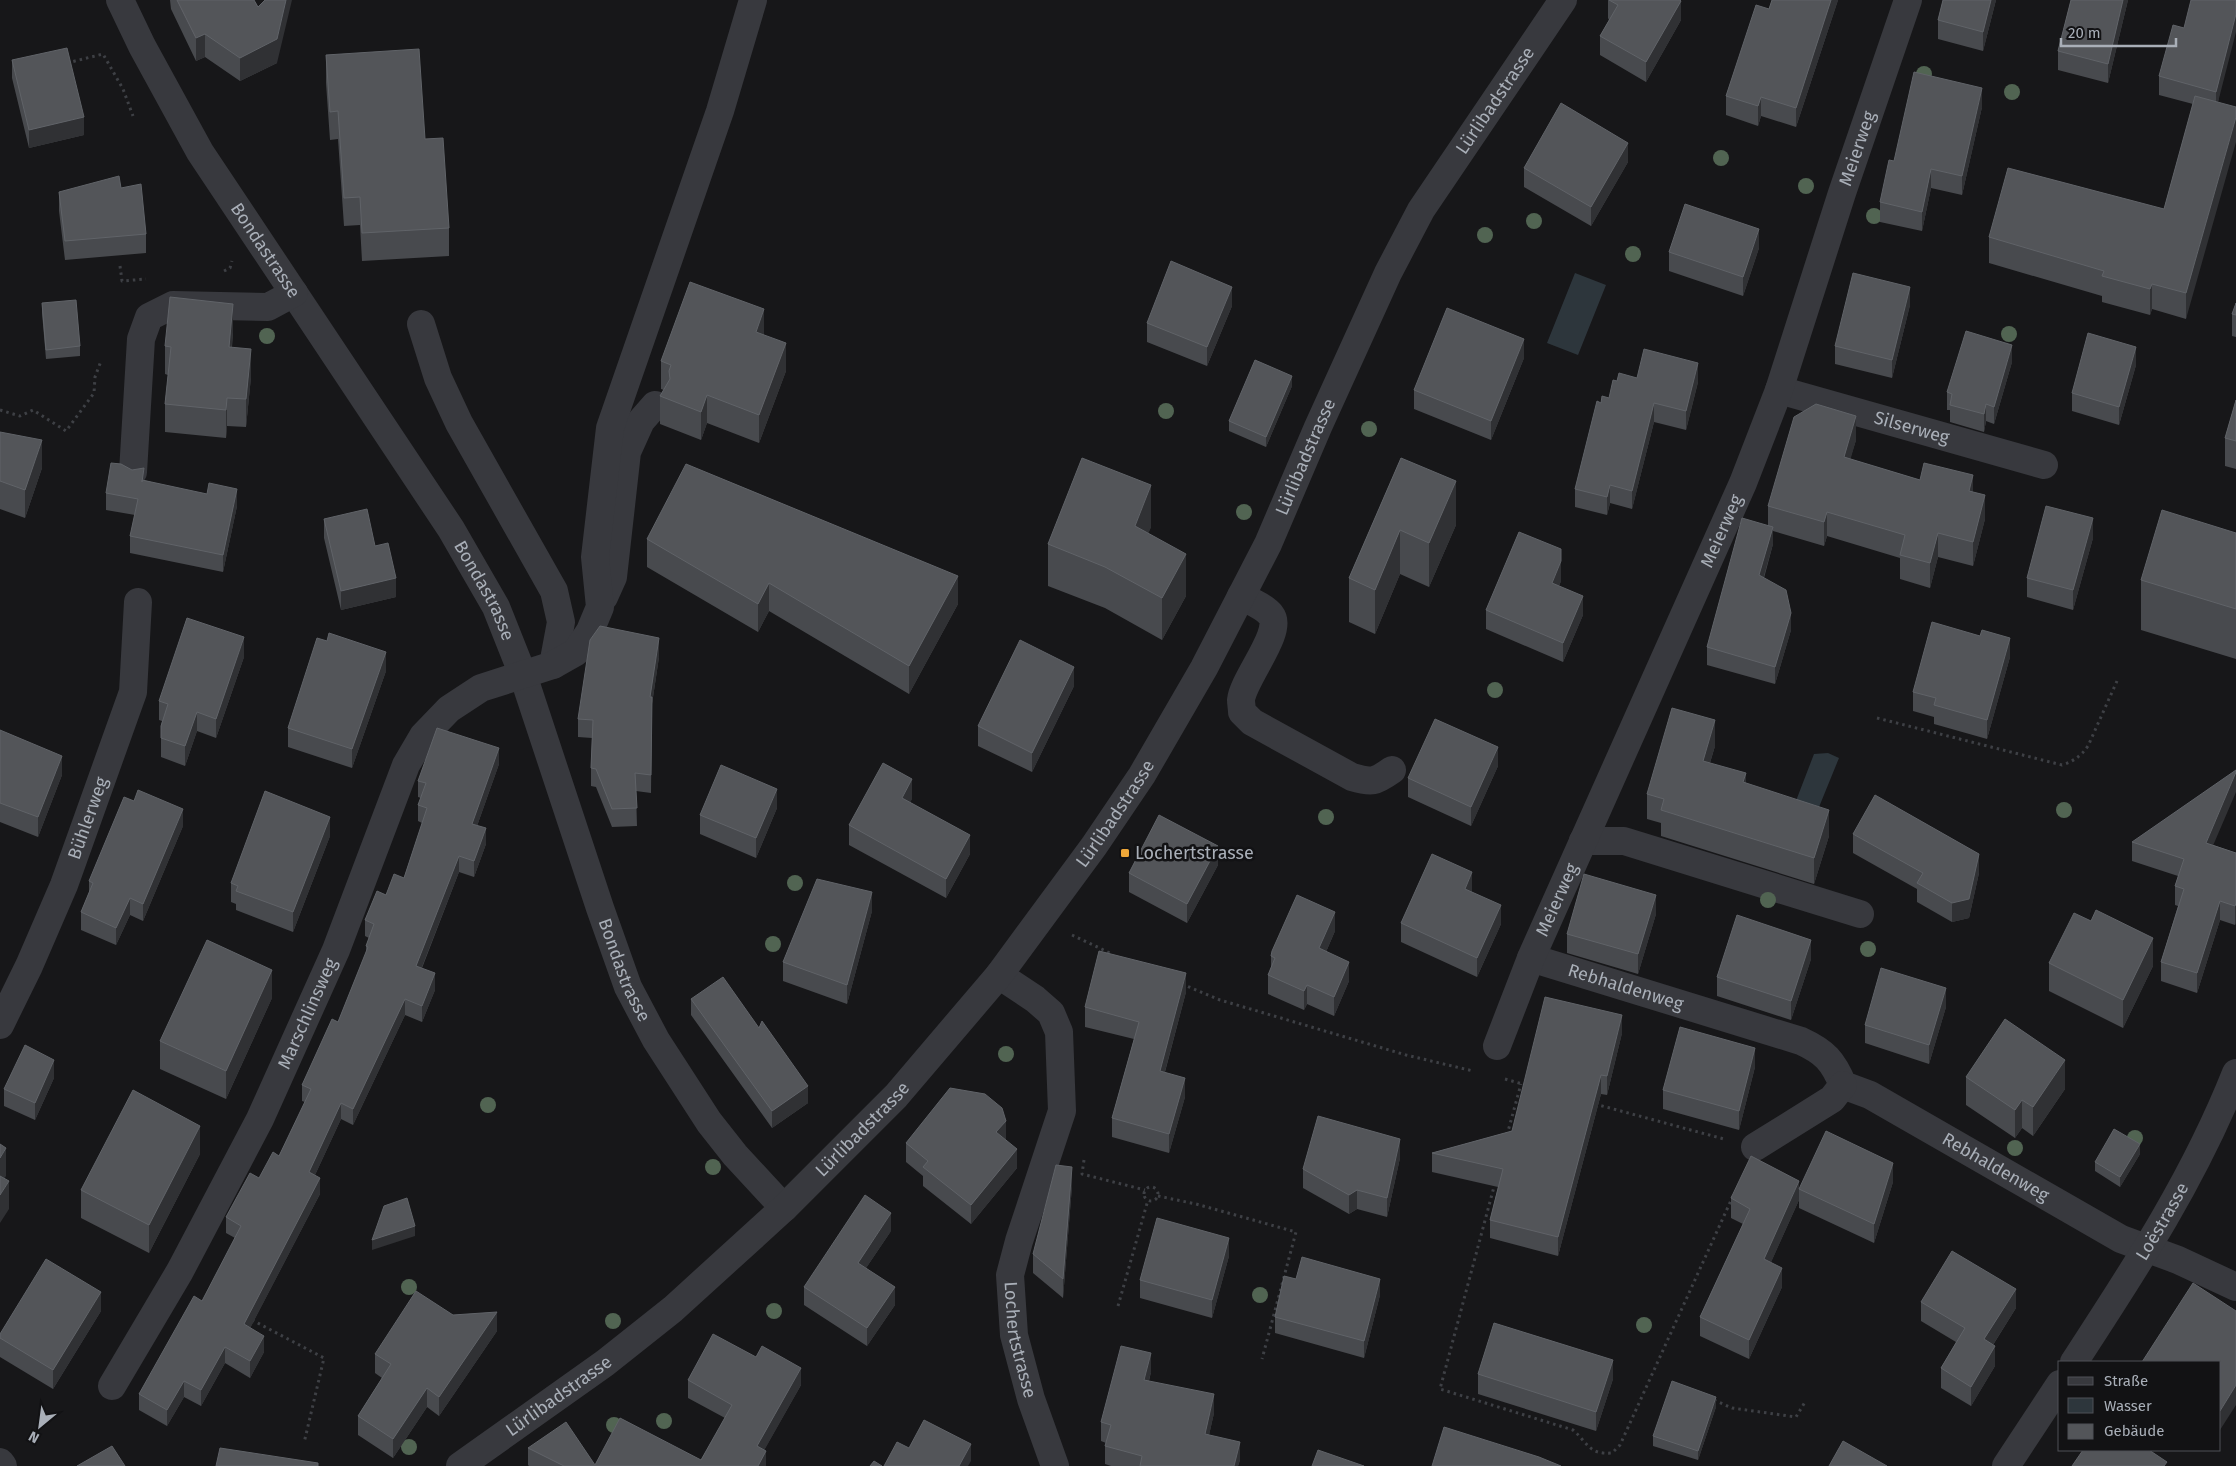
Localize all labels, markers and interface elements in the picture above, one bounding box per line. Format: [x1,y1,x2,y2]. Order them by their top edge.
scale bar [2061,15,2176,47]
text: 20 m [2068,24,2101,42]
street label: Lürlibadstrasse [1451,43,1539,158]
street label: Meierweg [1834,108,1880,189]
street label: Bondastrasse [226,199,305,302]
street label: Lürlibadstrasse [1271,395,1340,519]
street label: Silserweg [1872,406,1953,449]
street label: Meierweg [1696,490,1748,571]
street label: Bondastrasse [449,537,519,644]
street label: Lürlibadstrasse [1071,756,1159,872]
street label: Bühlerweg [63,773,113,862]
place label: Lochertstrasse [1135,842,1254,864]
marker: Lochertstrasse [1119,847,1131,859]
street label: Meierweg [1531,859,1583,940]
street label: Bondastrasse [594,915,655,1025]
street label: Marschlinsweg [273,954,342,1072]
street label: Rebhaldenweg [1565,959,1687,1015]
street label: Lürlibadstrasse [811,1077,914,1181]
street label: Rebhaldenweg [1938,1128,2054,1207]
street label: Loëstrasse [2131,1179,2193,1264]
street label: Lochertstrasse [999,1281,1041,1401]
street label: Lürlibadstrasse [501,1351,616,1441]
legend [2058,1361,2221,1451]
text: Straße [2104,1372,2148,1390]
text: Wasser [2104,1397,2152,1415]
north arrow [15,1401,65,1451]
text: Gebäude [2104,1422,2164,1440]
text: N [26,1427,42,1447]

